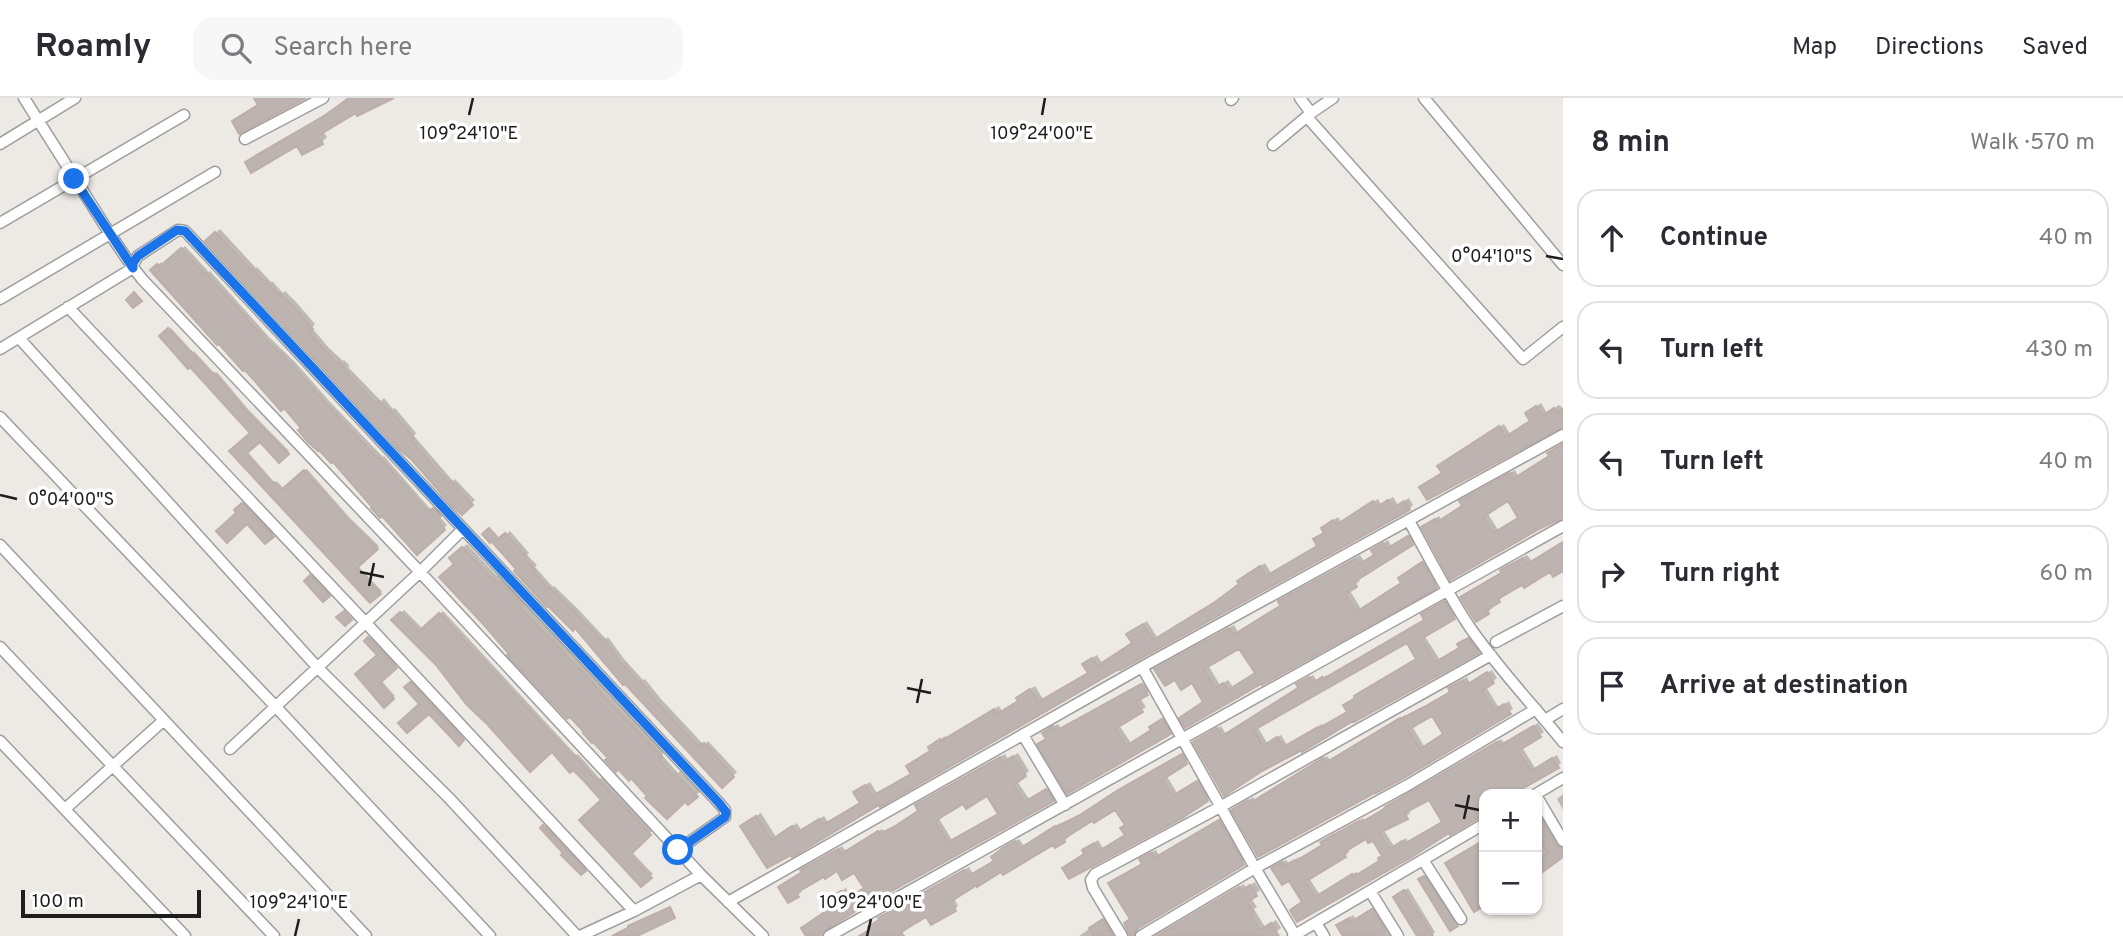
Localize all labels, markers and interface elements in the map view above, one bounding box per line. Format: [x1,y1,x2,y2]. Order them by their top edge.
search box [193,17,683,80]
text: Roamly [35,27,151,69]
icon: search [217,29,255,67]
text: Search here [273,32,412,65]
text: Map [1792,33,1837,63]
text: Directions [1875,33,1984,63]
text: Saved [2022,33,2088,63]
text: 109°24'10"E [420,123,518,146]
text: 109°24'00"E [990,123,1094,146]
text: 8 min [1591,125,1670,162]
text: Walk · 570 m [1970,129,2095,158]
route end [58,163,89,194]
icon: ahead [1593,219,1631,257]
text: Continue [1660,222,1768,255]
text: 40 m [2039,224,2093,253]
text: 0°04'10"S [1451,246,1533,269]
icon: left [1593,331,1631,369]
text: Turn left [1660,334,1764,367]
text: 430 m [2025,336,2093,365]
icon: left [1593,443,1631,481]
text: Turn left [1660,446,1764,479]
text: 40 m [2039,448,2093,477]
text: 0°04'00"S [28,489,114,512]
icon: right [1593,555,1631,593]
text: Turn right [1660,558,1780,591]
text: 60 m [2040,560,2093,589]
icon: arrive [1593,667,1631,705]
text: Arrive at destination [1660,670,1908,703]
map controls [1479,789,1542,915]
button: + [1479,789,1542,852]
route start [662,834,693,865]
button: − [1479,852,1542,915]
scale bar [21,887,201,919]
text: 100 m [32,890,84,914]
text: 109°24'10"E [250,892,348,915]
text: 109°24'00"E [819,892,923,915]

